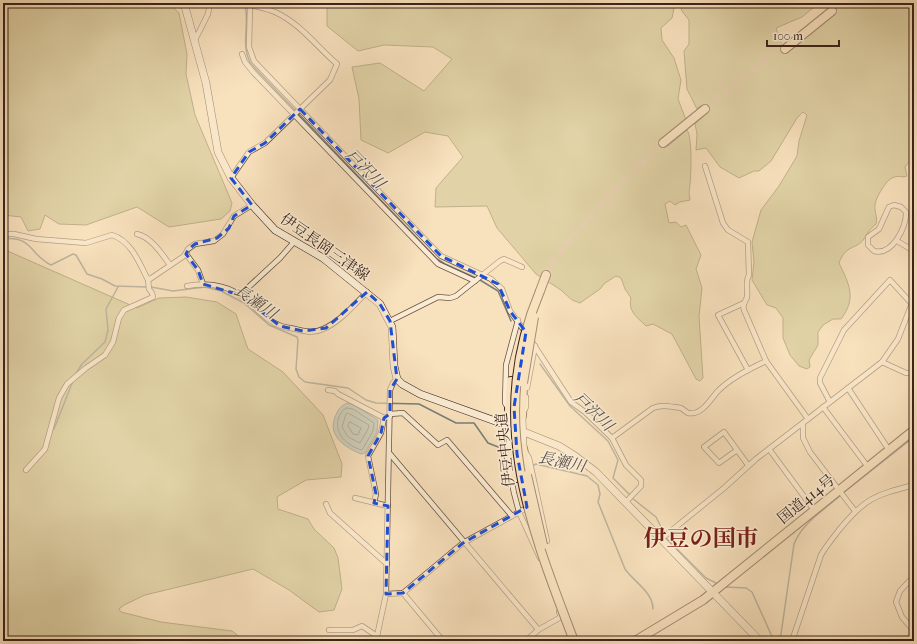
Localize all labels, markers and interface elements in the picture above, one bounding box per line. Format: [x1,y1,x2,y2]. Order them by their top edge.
scale bar [767,22,839,48]
text: 100 m [773,29,803,43]
water label: 戸沢川 [342,144,391,194]
street label: 伊豆長岡三津線 [277,210,373,284]
water label: 長瀬川 [231,280,283,324]
water label: 戸沢川 [570,388,619,436]
street label: 伊豆中央道 [492,412,518,488]
water label: 長瀬川 [536,447,589,476]
street label: 国道414号 [774,471,838,527]
district label: 伊豆の国市 [644,525,759,552]

